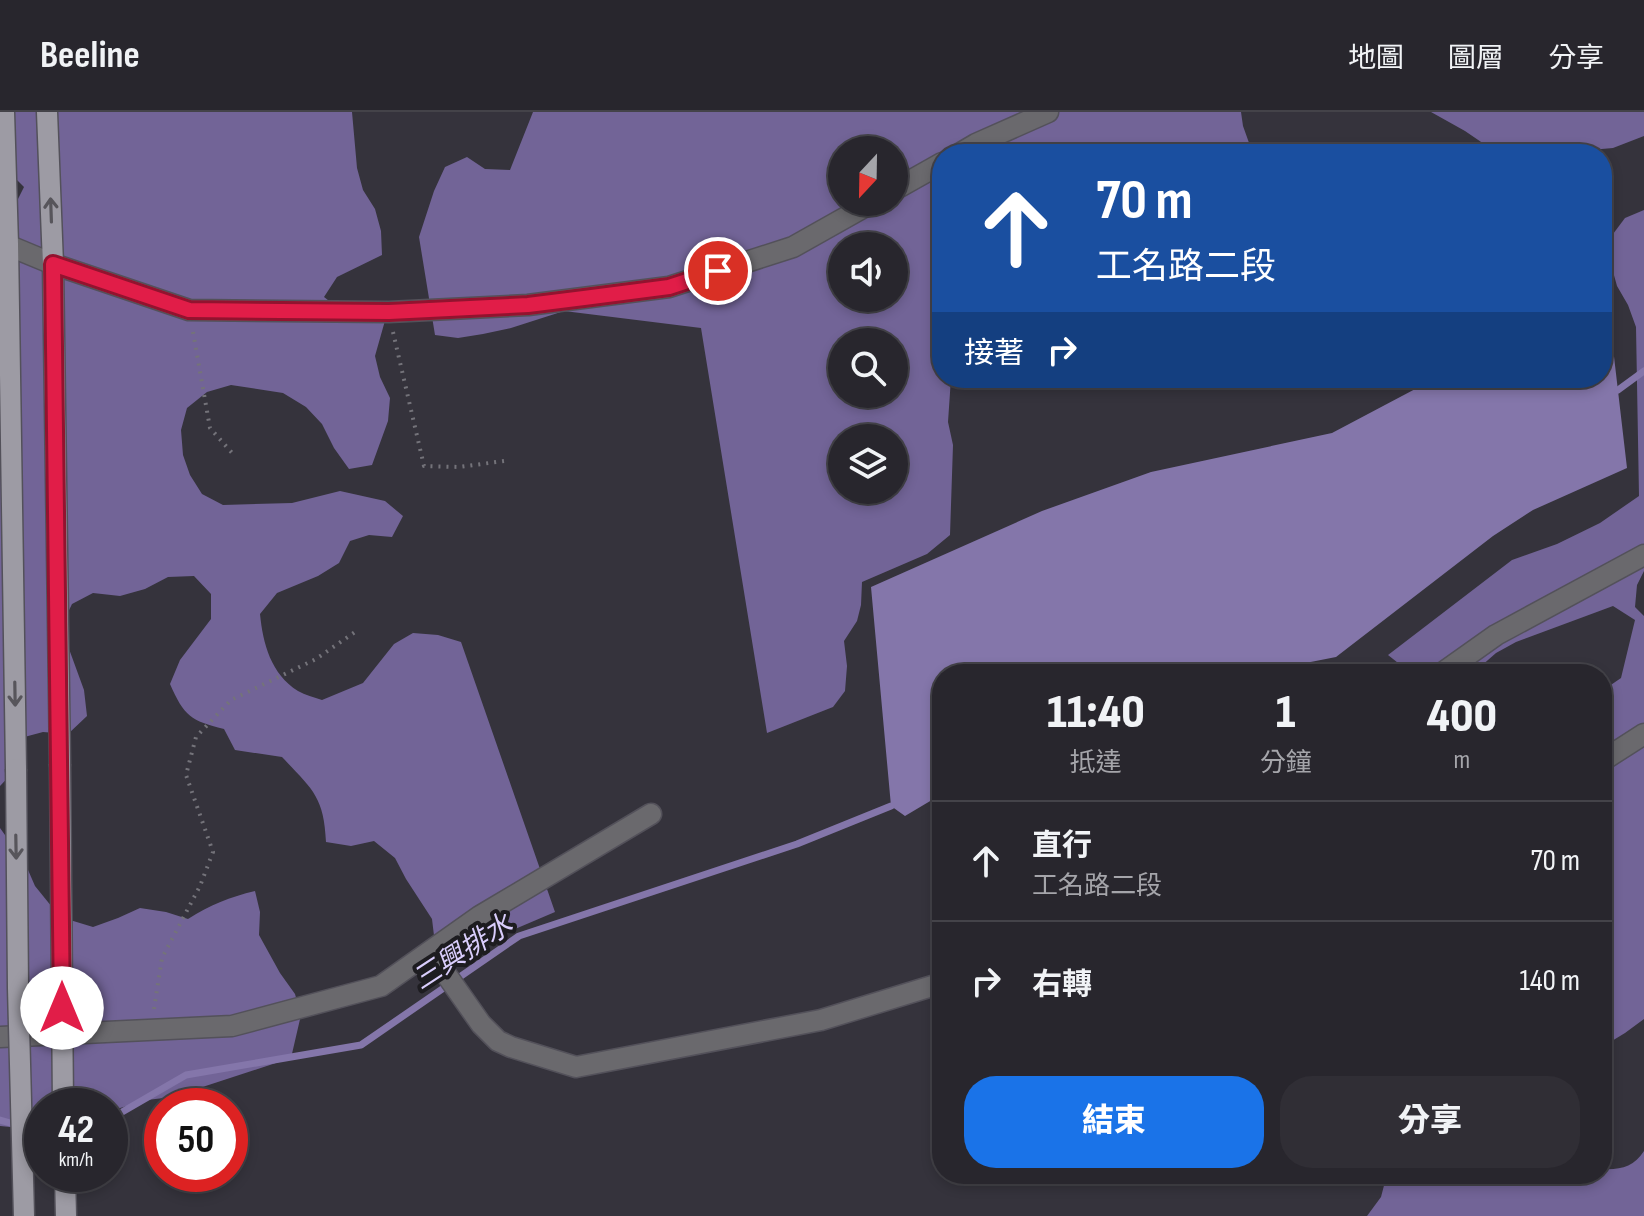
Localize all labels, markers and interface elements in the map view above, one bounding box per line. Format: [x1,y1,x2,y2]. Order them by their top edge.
text: Beeline [40,33,140,78]
text: 地圖 [1348,42,1404,75]
text: 圖層 [1448,42,1504,75]
text: 分享 [1548,42,1604,75]
north arrow [828,136,908,216]
map controls [828,136,908,504]
text: 70 m [1096,168,1193,235]
icon: ahead [964,176,1068,280]
one-way arrow [43,197,58,224]
button: sound [828,232,908,312]
pin [684,237,752,305]
text: 工名路二段 [1096,246,1276,289]
icon: arrive [696,249,740,293]
button: search [828,328,908,408]
icon: right [1040,328,1084,372]
text: 接著 [964,336,1024,372]
button: layers [828,424,908,504]
one-way arrow [7,680,22,707]
text: 11:40 [1047,684,1145,741]
text: 1 [1276,684,1295,741]
text: 400 [1427,688,1497,745]
text: m [1453,745,1470,776]
text: 抵達 [1070,748,1122,779]
text: 分鐘 [1260,748,1312,779]
text: 直行 [1032,828,1092,864]
one-way arrow [8,833,24,860]
icon: ahead [964,839,1008,883]
text: 70 m [1531,843,1580,879]
text: 工名路二段 [1032,871,1162,902]
water label: 三興排水 [407,907,520,997]
icon: right [964,959,1008,1003]
text: 140 m [1520,963,1580,999]
position arrow [20,966,104,1050]
text: 右轉 [1032,967,1092,1003]
button: 結束 [964,1076,1264,1168]
button: 分享 [1280,1076,1580,1168]
speed limit sign: 50 [144,1088,248,1192]
text: 42 [58,1106,94,1154]
text: km/h [59,1148,93,1172]

